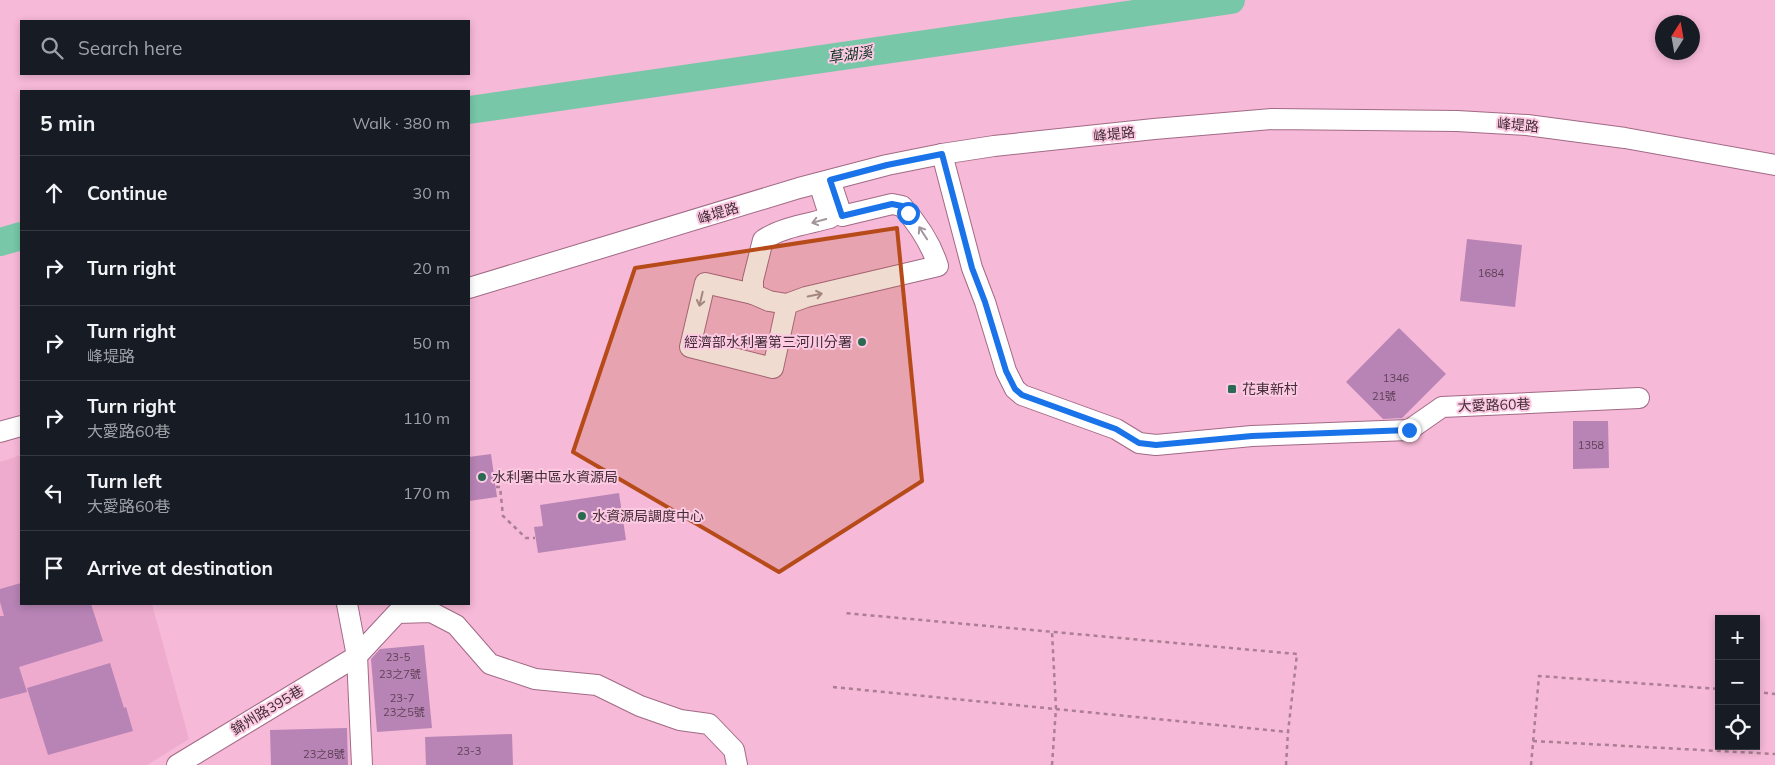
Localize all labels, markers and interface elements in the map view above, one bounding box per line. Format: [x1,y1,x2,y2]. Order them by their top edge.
north arrow [1655,15,1700,60]
search box [20,20,470,75]
icon: search [38,34,66,62]
text: Search here [78,36,182,60]
water label: 草湖溪 [826,42,876,67]
text: 5 min [40,110,95,136]
text: Walk · 380 m [352,113,450,133]
street label: 峰堤路 [1496,114,1540,136]
street label: 峰堤路 [1092,123,1136,145]
icon: ahead [40,179,68,207]
text: Continue [87,181,167,205]
text: 30 m [413,183,450,203]
street label: 峰堤路 [695,198,741,228]
route start [897,202,920,225]
one-way arrow [811,217,827,227]
one-way arrow [918,226,928,240]
icon: right [40,254,68,282]
text: Turn right [87,256,176,280]
text: 20 m [413,258,450,278]
house number: 1684 [1478,266,1505,280]
one-way arrow [807,290,823,299]
one-way arrow [696,291,705,307]
text: Turn right [87,319,176,343]
icon: right [40,329,68,357]
text: 50 m [413,333,450,353]
place label: 經濟部水利署第三河川分署 [684,333,852,351]
marker: 經濟部水利署第三河川分署 [856,336,868,348]
text: 峰堤路 [87,346,135,366]
house number: 1346 [1383,371,1410,385]
place label: 花東新村 [1242,380,1298,398]
marker: 花東新村 [1226,383,1238,395]
house number: 21號 [1372,389,1396,403]
text: Turn right [87,394,176,418]
street label: 大愛路60巷 [1457,395,1531,415]
icon: right [40,404,68,432]
text: 110 m [403,408,450,428]
route end [1398,419,1421,442]
text: 大愛路60巷 [87,421,170,441]
house number: 1358 [1578,438,1605,452]
place label: 水利署中區水資源局 [492,468,618,486]
text: Turn left [87,469,162,493]
marker: 水利署中區水資源局 [476,471,488,483]
icon: left [40,479,68,507]
text: 170 m [403,483,450,503]
text: 大愛路60巷 [87,496,170,516]
place label: 水資源局調度中心 [592,507,704,525]
marker: 水資源局調度中心 [576,510,588,522]
icon: arrive [40,554,68,582]
text: Arrive at destination [87,556,273,580]
map controls [1715,615,1760,750]
button: + [1715,615,1760,660]
house number: 23-5 [386,650,411,664]
button: − [1715,660,1760,705]
house number: 23之7號 [379,667,421,681]
street label: 錦州路395巷 [228,681,306,739]
house number: 23-7 [390,691,414,705]
house number: 23之5號 [383,705,425,719]
button: locate [1715,705,1760,750]
house number: 23-3 [457,744,481,758]
house number: 23之8號 [303,747,345,761]

